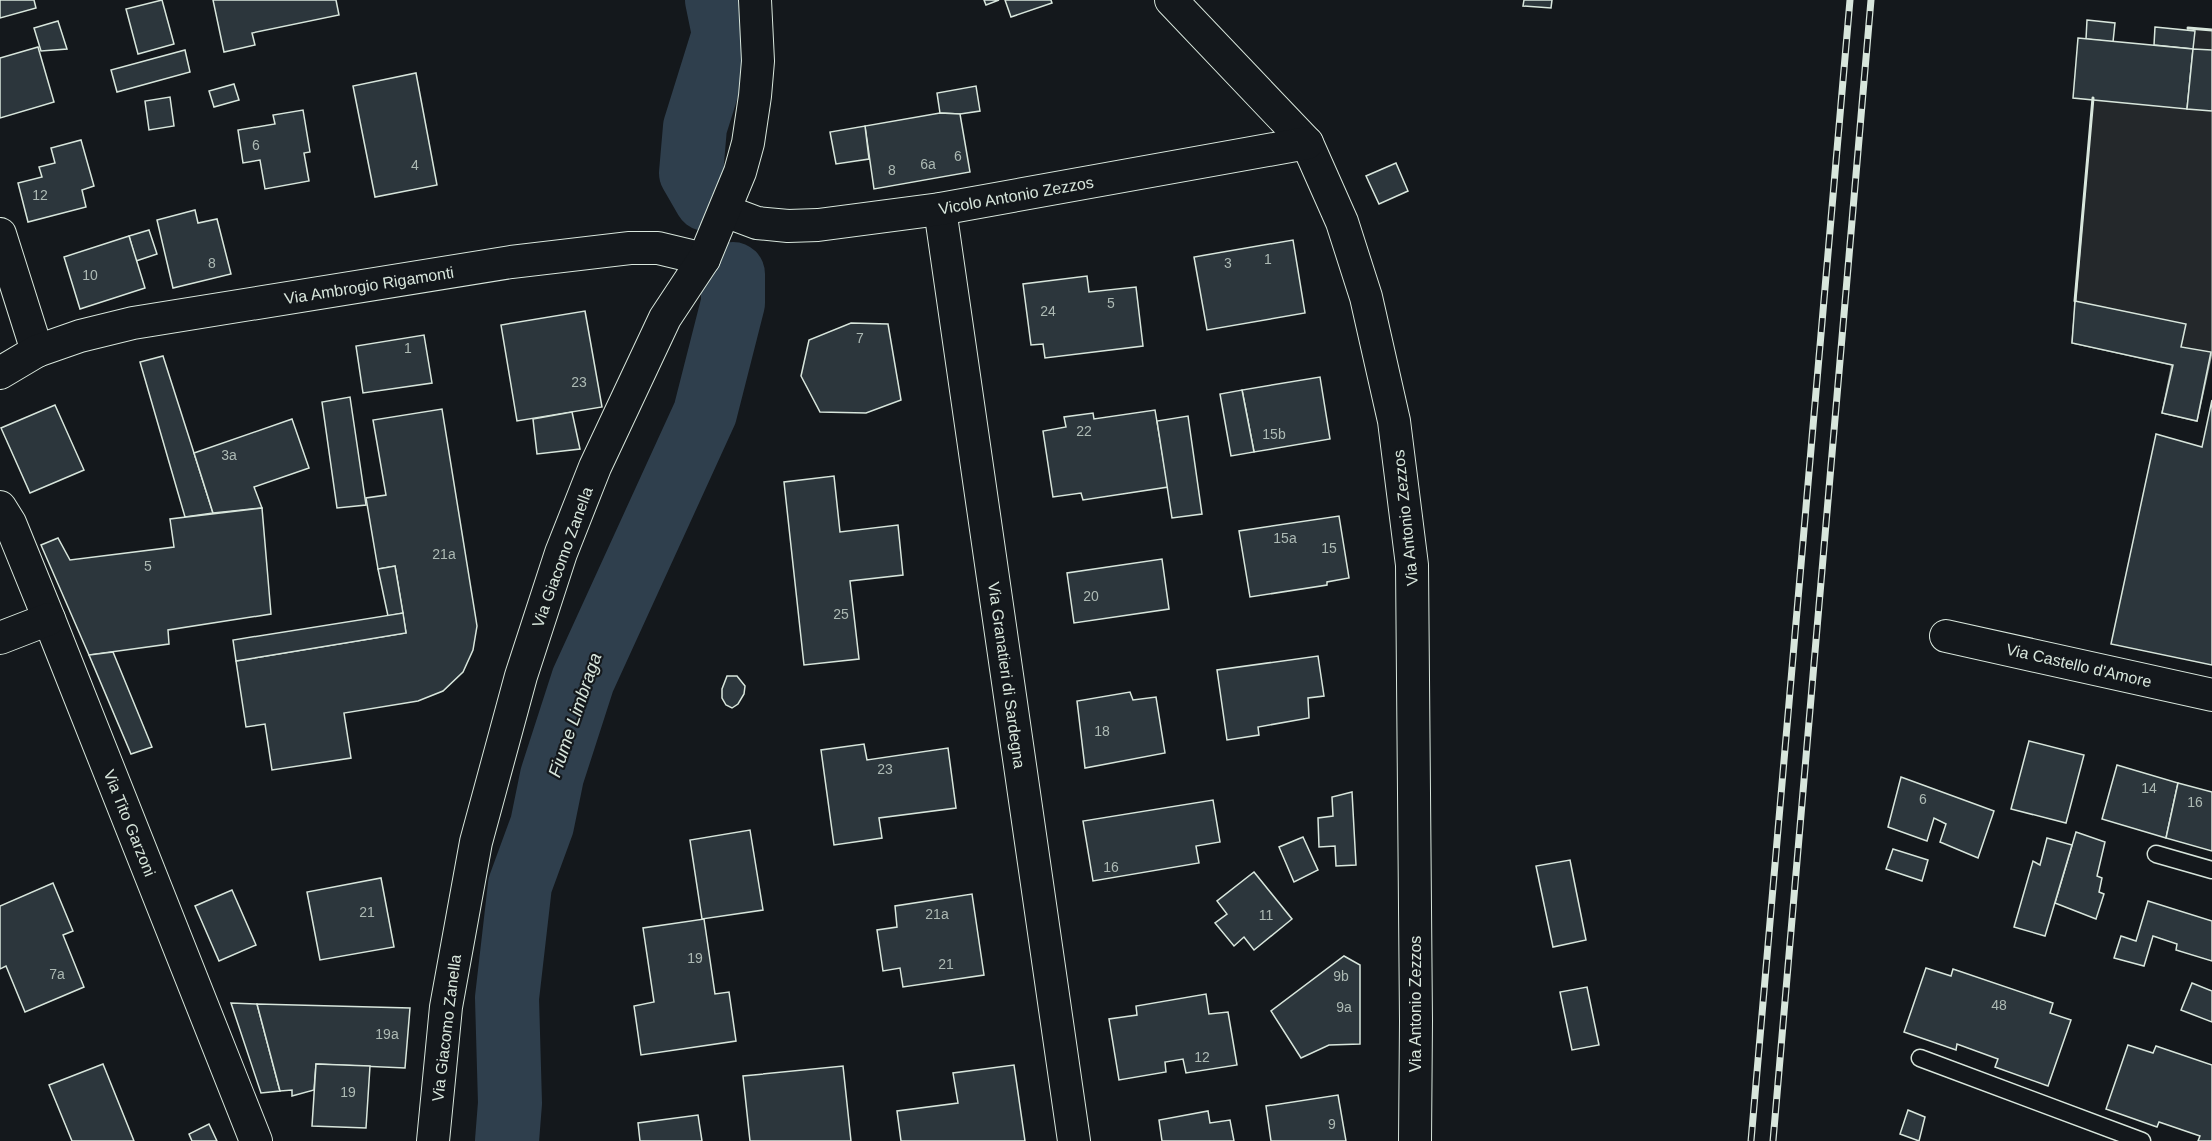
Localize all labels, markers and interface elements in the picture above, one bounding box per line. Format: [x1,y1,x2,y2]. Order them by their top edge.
house number: 6 [252,137,260,153]
house number: 6 [954,148,962,164]
house number: 6a [920,156,936,172]
house number: 4 [411,157,419,173]
house number: 8 [888,162,896,178]
street label: Vicolo Antonio Zezzos [937,173,1095,218]
house number: 12 [32,187,48,203]
house number: 1 [1264,251,1272,267]
house number: 8 [208,255,216,271]
house number: 3 [1224,255,1232,271]
street label: Via Ambrogio Rigamonti [283,264,455,307]
house number: 10 [82,267,98,283]
house number: 5 [1107,295,1115,311]
house number: 24 [1040,303,1056,319]
house number: 7 [856,330,864,346]
house number: 1 [404,340,412,356]
house number: 23 [571,374,587,390]
house number: 22 [1076,423,1092,439]
house number: 15b [1262,426,1286,442]
house number: 3a [221,447,237,463]
street label: Via Antonio Zezzos [1390,449,1421,587]
street label: Via Giacomo Zanella [529,485,596,630]
house number: 15a [1273,530,1297,546]
house number: 15 [1321,540,1337,556]
house number: 21a [432,546,456,562]
house number: 5 [144,558,152,574]
street label: Via Granatieri di Sardegna [985,581,1028,770]
house number: 20 [1083,588,1099,604]
house number: 25 [833,606,849,622]
street label: Via Castello d'Amore [2005,640,2153,691]
water label: Fiume Limbraga [544,650,606,780]
house number: 18 [1094,723,1110,739]
house number: 23 [877,761,893,777]
street label: Via Tito Garzoni [100,767,159,879]
house number: 14 [2141,780,2157,796]
house number: 6 [1919,791,1927,807]
house number: 16 [2187,794,2203,810]
house number: 16 [1103,859,1119,875]
house number: 21 [359,904,375,920]
house number: 21a [925,906,949,922]
house number: 11 [1259,907,1273,923]
street label: Via Antonio Zezzos [1407,936,1424,1072]
house number: 19 [687,950,703,966]
street label: Via Giacomo Zanella [429,953,464,1103]
house number: 21 [938,956,954,972]
house number: 7a [49,966,65,982]
house number: 9b [1333,968,1349,984]
house number: 48 [1991,997,2007,1013]
house number: 9a [1336,999,1352,1015]
house number: 19a [375,1026,399,1042]
house number: 12 [1194,1049,1210,1065]
house number: 19 [340,1084,356,1100]
house number: 9 [1328,1116,1336,1132]

